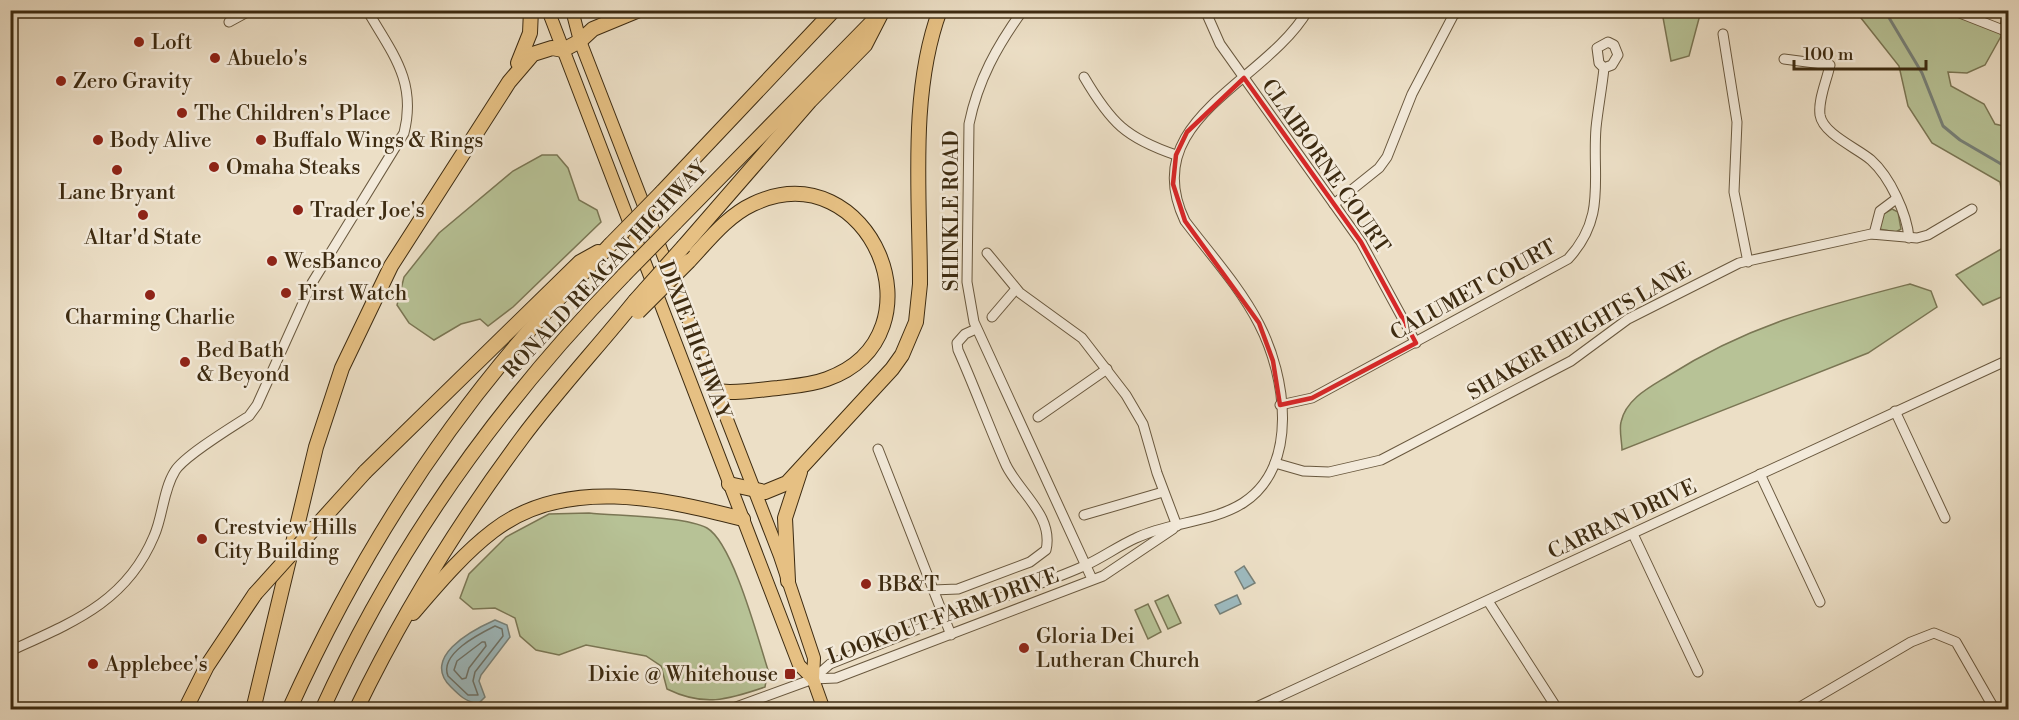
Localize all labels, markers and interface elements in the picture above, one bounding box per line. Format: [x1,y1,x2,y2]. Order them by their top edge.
place label: Loft [151,30,193,56]
scale bar [1794,33,1926,71]
marker: Loft [132,35,146,49]
text: 100 m [1803,43,1854,66]
place label: Abuelo's [226,46,308,72]
marker: Abuelo's [208,51,222,65]
place label: Zero Gravity [73,69,193,95]
marker: Zero Gravity [54,74,68,88]
street label: CLAIBORNE COURT [1255,74,1395,259]
place label: The Children's Place [194,101,391,127]
marker: The Children's Place [175,106,189,120]
place label: Body Alive [109,128,212,154]
place label: Buffalo Wings & Rings [272,128,484,154]
street label: SHINKLE ROAD [939,131,965,291]
marker: Body Alive [91,133,105,147]
marker: Buffalo Wings & Rings [254,133,268,147]
place label: Omaha Steaks [226,155,360,181]
street label: RONALD REAGAN HIGHWAY [498,155,714,384]
marker: Omaha Steaks [207,160,221,174]
marker: Lane Bryant [110,163,124,177]
place label: Lane Bryant [58,180,176,206]
place label: Trader Joe's [310,198,425,224]
marker: Trader Joe's [291,203,305,217]
marker: Altar'd State [136,208,150,222]
place label: Altar'd State [83,225,202,251]
street label: CALUMET COURT [1386,234,1561,347]
place label: WesBanco [283,249,382,275]
marker: WesBanco [265,254,279,268]
street label: SHAKER HEIGHTS LANE [1463,257,1696,407]
street label: DIXIE HIGHWAY [652,258,737,424]
place label: First Watch [298,281,408,307]
marker: First Watch [279,286,293,300]
marker: Charming Charlie [143,288,157,302]
place label: Charming Charlie [65,305,235,331]
place label: Bed Bath & Beyond [196,338,290,388]
marker: Bed Bath & Beyond [178,355,192,369]
street label: CARRAN DRIVE [1544,474,1701,566]
place label: Crestview Hills City Building [214,515,357,565]
marker: Crestview Hills City Building [195,532,209,546]
street label: LOOKOUT FARM DRIVE [824,563,1063,671]
place label: BB&T [877,572,939,598]
marker: BB&T [859,577,873,591]
place label: Gloria Dei Lutheran Church [1036,624,1200,674]
marker: Gloria Dei Lutheran Church [1017,641,1031,655]
place label: Applebee's [104,652,208,678]
marker: Applebee's [86,657,100,671]
place label: Dixie @ Whitehouse [588,662,778,688]
marker: Dixie @ Whitehouse [783,667,797,681]

